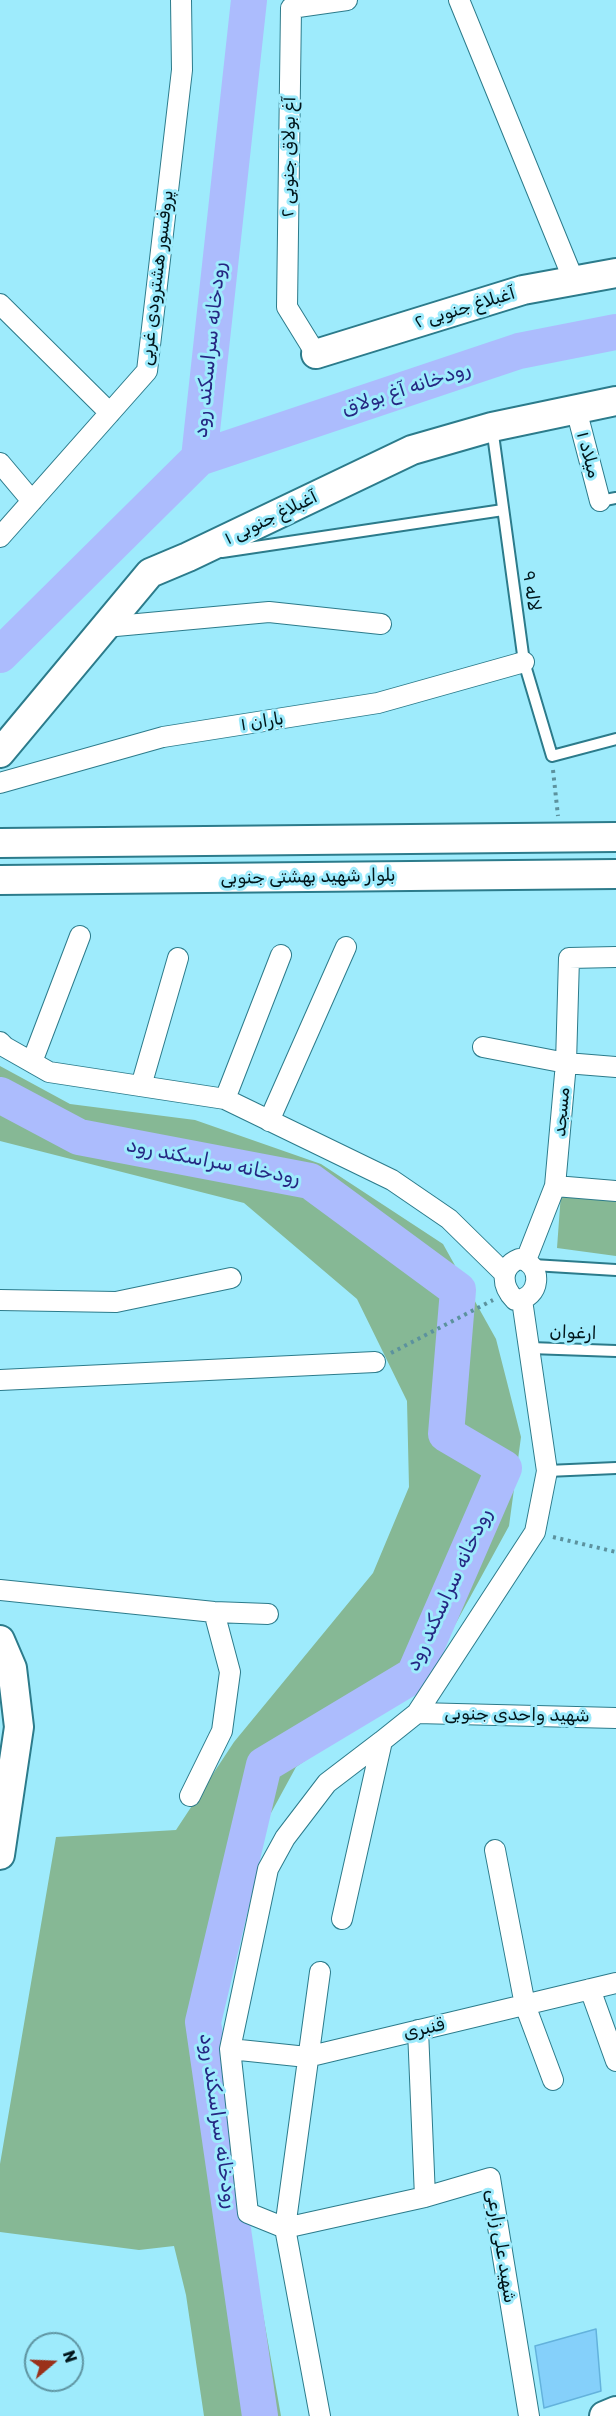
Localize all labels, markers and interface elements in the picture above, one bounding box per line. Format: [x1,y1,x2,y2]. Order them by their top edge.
street label: آغ بولاق جنوبی ۲ [277,96,301,218]
street label: پروفسور هشترودی غربی [136,189,178,367]
water label: رودخانه سراسکند رود [189,261,231,439]
street label: آغبلاغ جنوبی ۲ [412,282,518,334]
water label: رودخانه آغ بولاق [339,357,473,421]
street label: میلاد ۱ [571,429,605,481]
street label: آغبلاغ جنوبی ۱ [221,486,321,550]
street label: لاله ۹ [517,569,545,613]
street label: باران ۱ [239,708,285,736]
street label: بلوار شهید بهشتی جنوبی [220,865,396,889]
street label: مسجد [549,1086,575,1138]
water label: رودخانه سراسکند رود [124,1133,302,1191]
street label: ارغوان [549,1321,597,1345]
water label: رودخانه سراسکند رود [401,1505,497,1675]
street label: شهید واحدی جنوبی [444,1703,590,1727]
street label: قنبری [401,2014,447,2044]
water label: رودخانه سراسکند رود [194,2032,242,2210]
street label: شهيد علی زارعی [481,2187,521,2305]
north arrow [24,2332,84,2392]
text: N [59,2348,80,2365]

